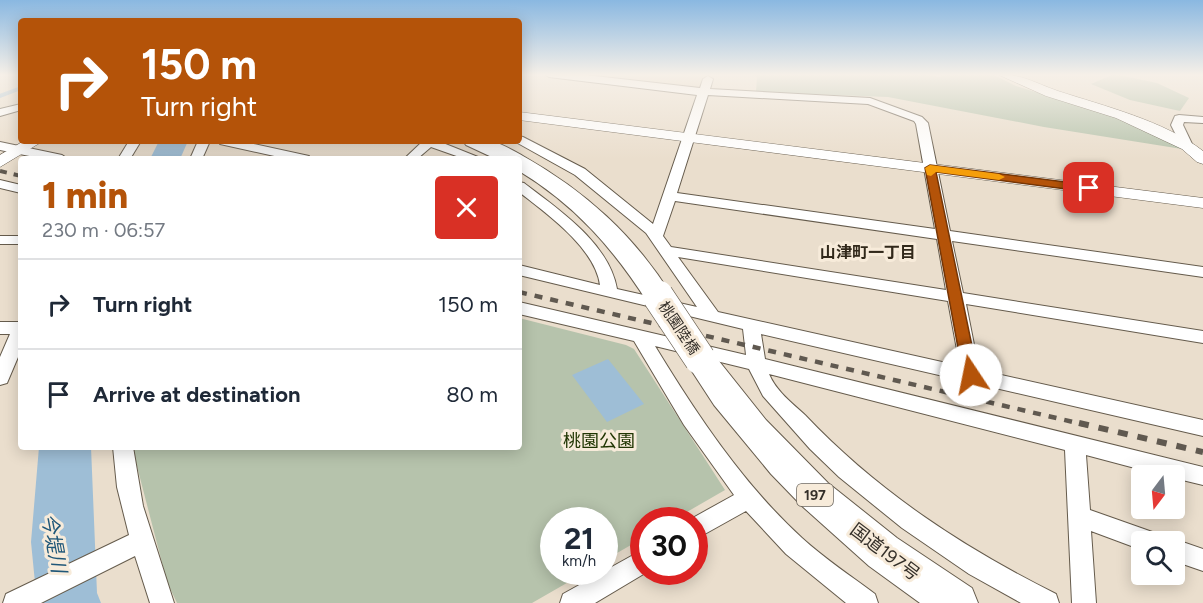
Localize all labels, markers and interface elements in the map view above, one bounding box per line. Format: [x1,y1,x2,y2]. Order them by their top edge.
text: 150 m [141,39,257,90]
icon: right [42,42,120,120]
text: Turn right [141,90,257,123]
pin [1063,162,1114,213]
icon: arrive [1072,171,1105,204]
text: 1 min [42,174,128,217]
button: close [435,176,498,239]
text: 230 m · 06:57 [42,218,165,242]
district label: 山津町一丁目 [820,243,916,262]
icon: right [42,288,75,321]
text: Turn right [93,291,192,318]
text: 150 m [438,291,498,318]
street label: 桃園陸橋 [655,298,703,358]
position arrow [939,343,1003,407]
icon: arrive [42,378,75,411]
text: Arrive at destination [93,381,301,408]
text: 80 m [446,381,498,408]
park label: 桃園公園 [563,430,635,452]
north arrow [1131,465,1185,519]
map controls [1131,465,1185,585]
road number: 197 [797,484,833,506]
speed limit sign: 30 [630,507,708,585]
water label: 今堤川 [36,511,72,577]
street label: 国道197号 [846,519,924,585]
text: 21 [564,520,594,557]
button: search [1131,531,1185,585]
text: km/h [562,552,596,570]

